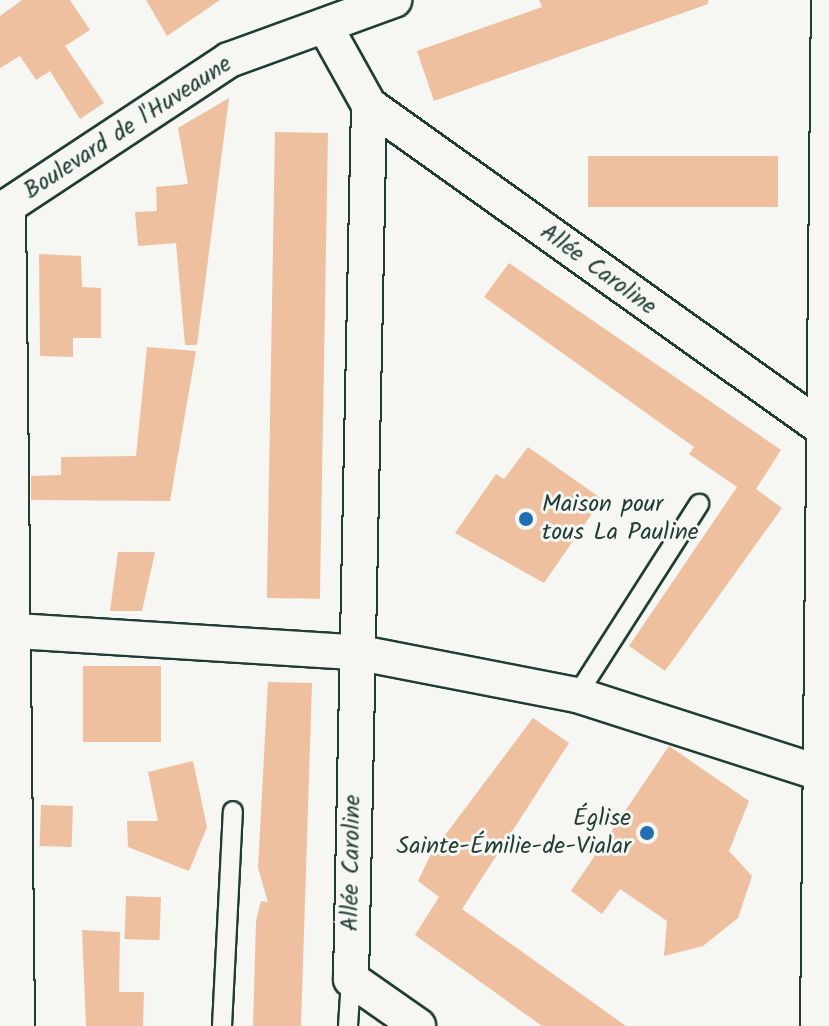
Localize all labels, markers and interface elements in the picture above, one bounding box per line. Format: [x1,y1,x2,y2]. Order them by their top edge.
street label: Boulevard de l'Huveaune [19,50,237,206]
street label: Allée Caroline [534,218,662,322]
place label: Maison pour tous La Pauline [542,491,699,547]
marker: Maison pour tous La Pauline [517,510,535,528]
street label: Allée Caroline [336,794,368,932]
place label: Église Sainte-Émilie-de-Vialar [397,805,631,861]
marker: Église Sainte-Émilie-de-Vialar [638,824,656,842]

